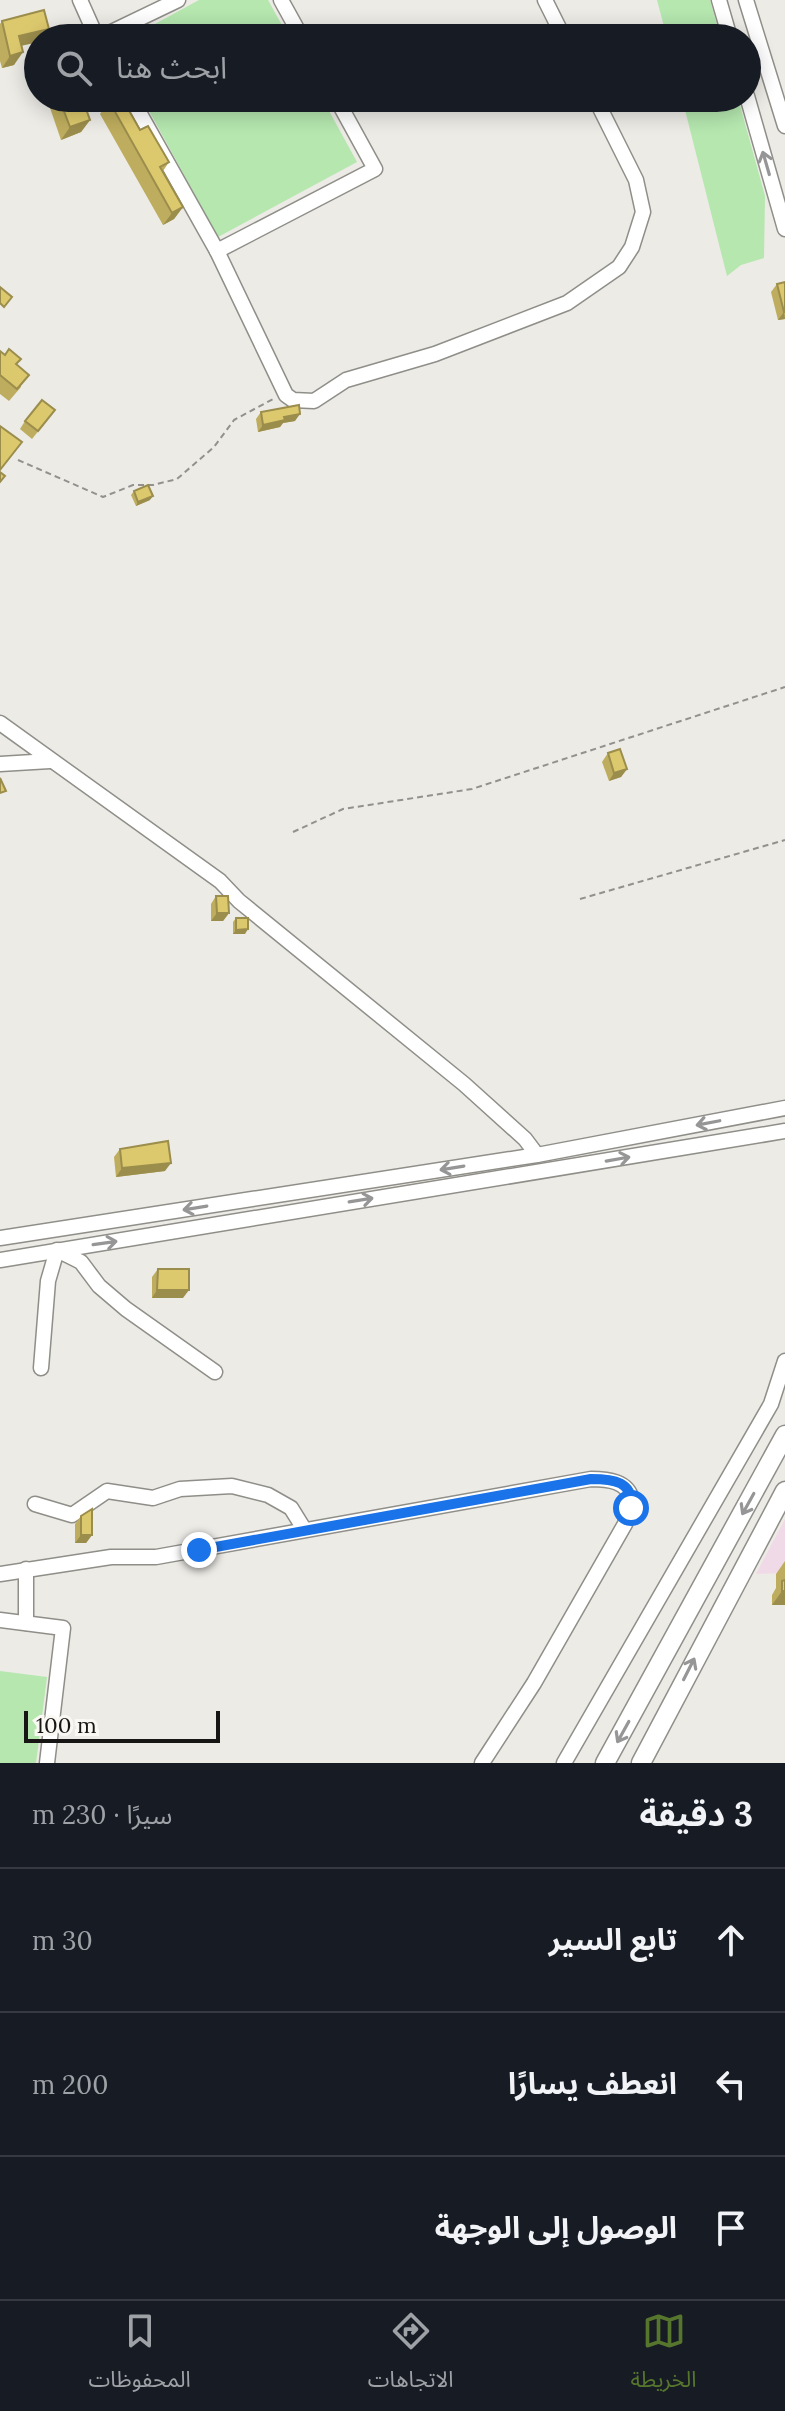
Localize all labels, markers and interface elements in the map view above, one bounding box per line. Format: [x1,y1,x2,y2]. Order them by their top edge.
search box [24,24,761,112]
icon: search [52,46,96,90]
text: ابحث هنا [116,48,227,86]
one-way arrow [758,150,773,176]
one-way arrow [696,1116,722,1131]
one-way arrow [605,1151,630,1166]
one-way arrow [440,1162,466,1177]
one-way arrow [348,1192,373,1207]
one-way arrow [183,1201,209,1216]
one-way arrow [92,1235,117,1250]
route start [613,1490,649,1526]
one-way arrow [739,1491,755,1515]
route end [181,1532,217,1568]
one-way arrow [682,1657,698,1681]
scale bar [24,1707,220,1743]
text: 100 m [36,1711,97,1739]
one-way arrow [614,1719,630,1743]
text: 3 دقيقة [639,1792,753,1835]
text: سيرًا · 230 m [32,1798,172,1831]
icon: ahead [709,1918,753,1962]
text: تابع السير [549,1920,677,1958]
text: 30 m [32,1924,93,1957]
icon: left [709,2062,753,2106]
text: انعطف يسارًا [508,2064,677,2102]
text: 200 m [32,2068,108,2101]
icon: arrive [709,2206,753,2250]
text: الوصول إلى الوجهة [435,2208,677,2246]
tab: المحفوظات [89,2309,191,2403]
tab: الاتجاهات [368,2309,454,2403]
tab: الخريطة [631,2309,697,2403]

